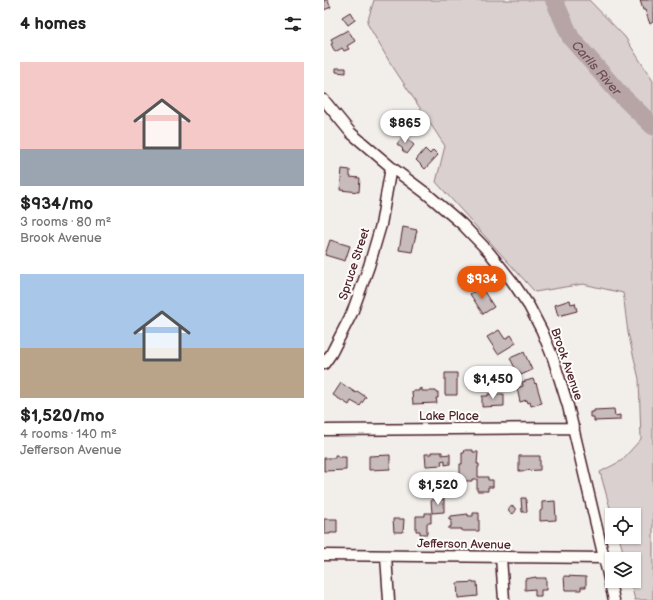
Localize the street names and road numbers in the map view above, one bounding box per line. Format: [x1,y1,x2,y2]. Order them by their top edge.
street label: Spruce Street [336,226,373,302]
street label: Brook Avenue [547,326,586,402]
street label: Lake Place [419,409,479,424]
street label: Jefferson Avenue [417,536,511,553]

